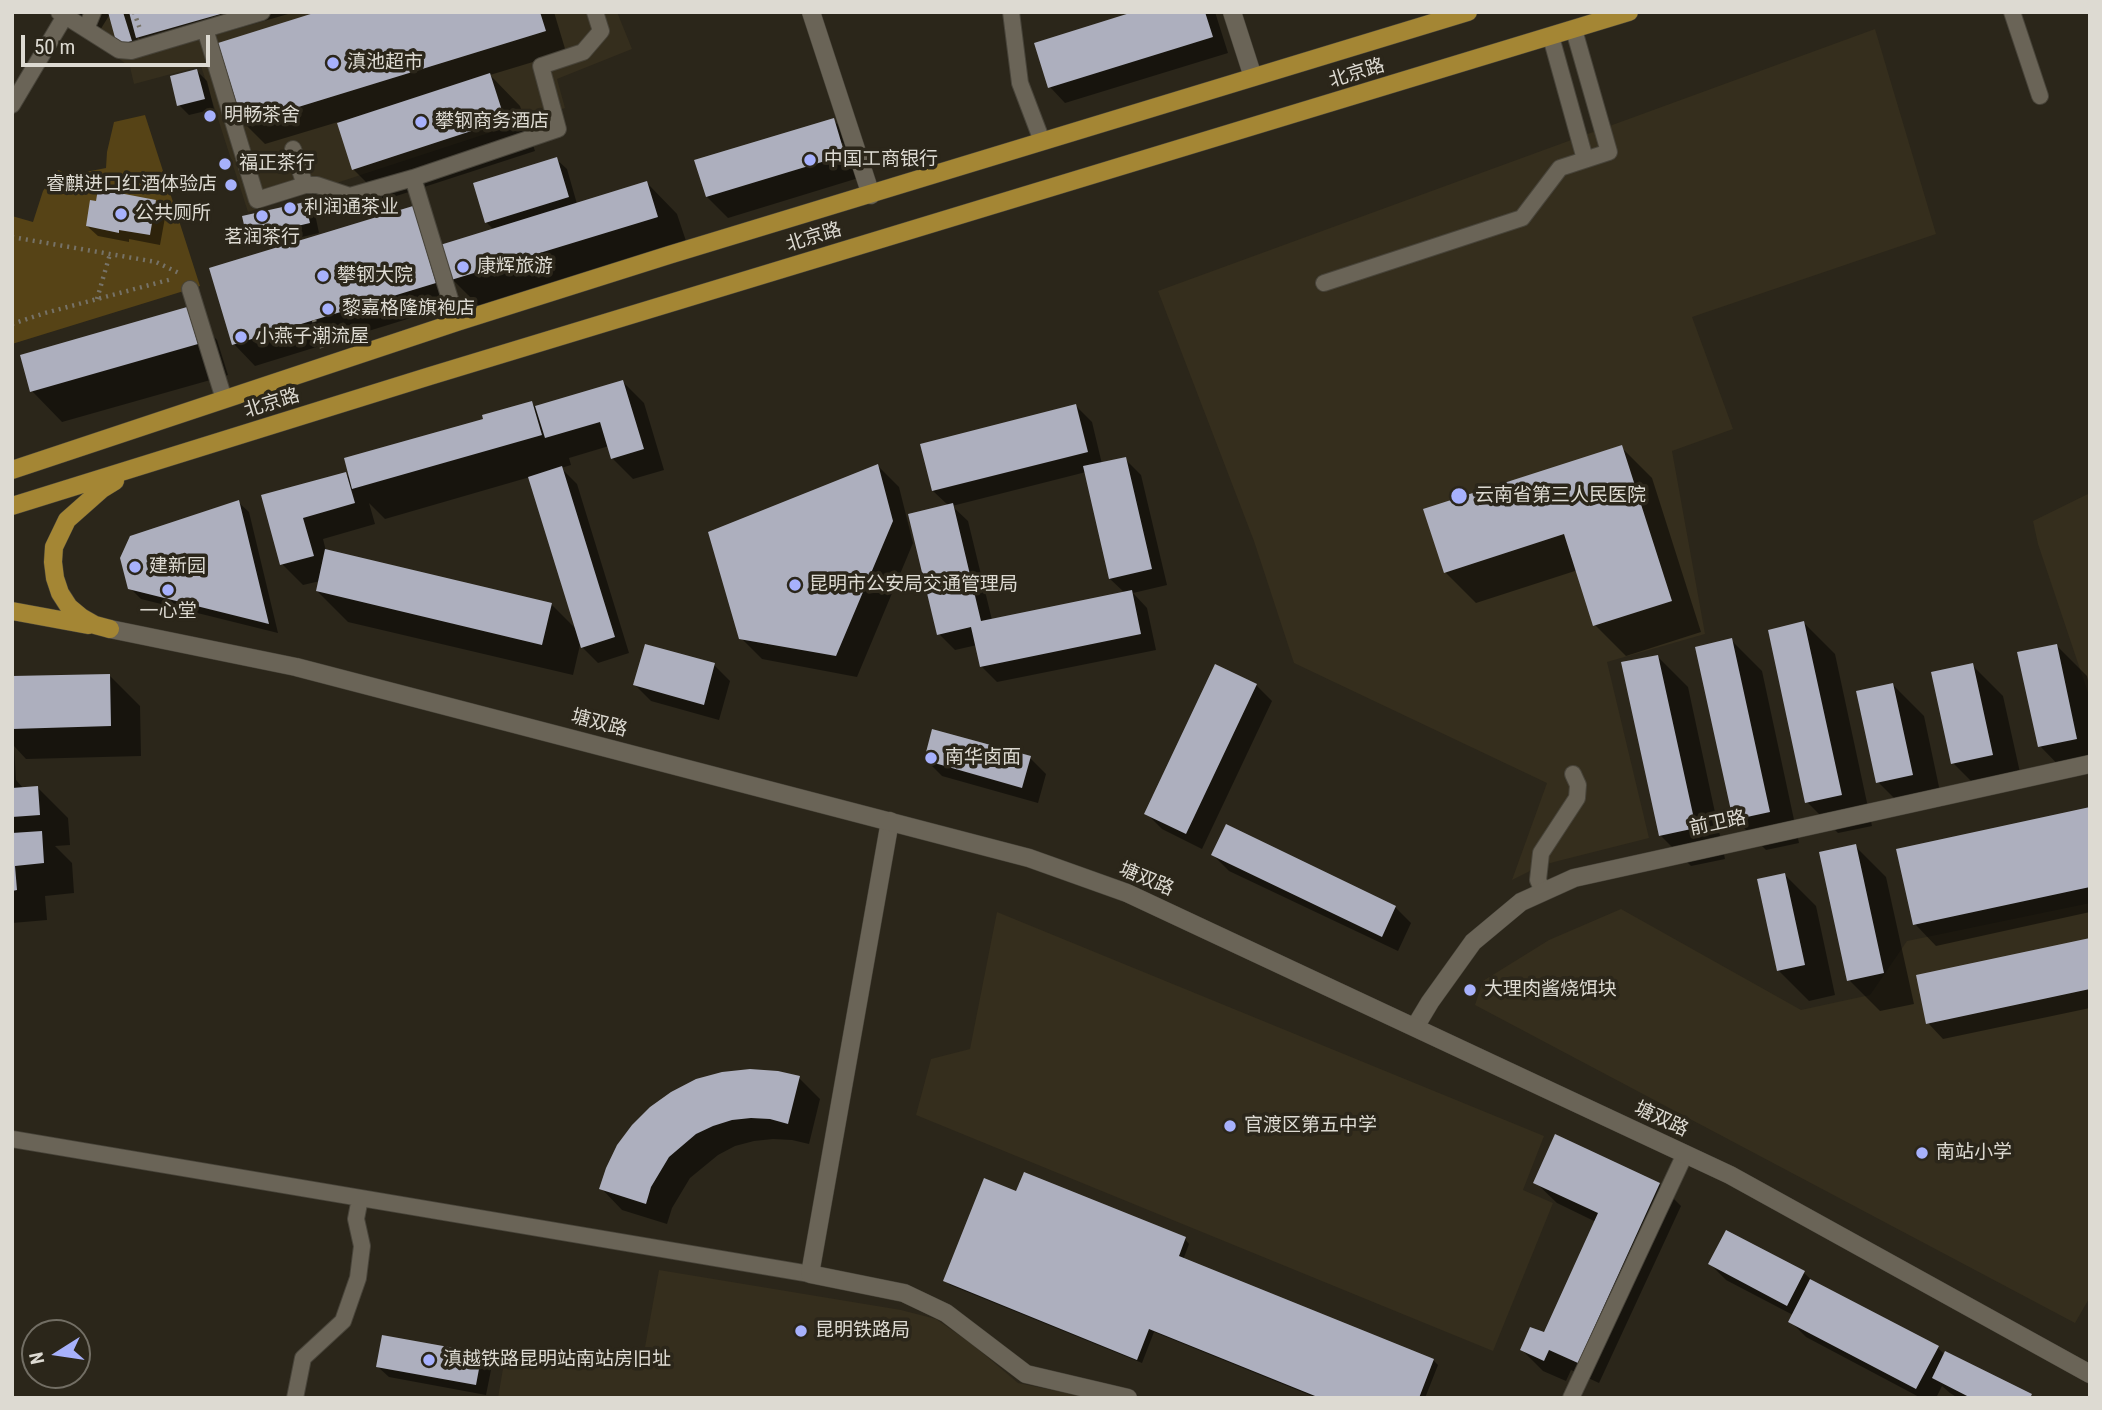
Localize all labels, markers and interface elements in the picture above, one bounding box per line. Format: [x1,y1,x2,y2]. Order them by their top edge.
scale bar [24,21,214,65]
text: 50 m [34,35,75,59]
place label: 滇池超市 [347,52,423,74]
marker: 滇池超市 [325,55,341,71]
street label: 北京路 [1326,55,1388,93]
place label: 明畅茶舍 [224,105,300,127]
marker: 明畅茶舍 [202,108,218,124]
place label: 攀钢商务酒店 [435,111,549,133]
marker: 攀钢商务酒店 [413,114,429,130]
place label: 中国工商银行 [824,149,938,171]
marker: 中国工商银行 [802,152,818,168]
place label: 福正茶行 [239,153,315,175]
marker: 福正茶行 [217,156,233,172]
place label: 睿麒进口红酒体验店 [46,174,217,196]
marker: 睿麒进口红酒体验店 [223,177,239,193]
place label: 利润通茶业 [304,197,399,219]
marker: 利润通茶业 [282,200,298,216]
place label: 公共厕所 [135,203,211,225]
marker: 公共厕所 [113,206,129,222]
marker: 茗润茶行 [254,208,270,224]
street label: 北京路 [783,219,845,257]
place label: 茗润茶行 [224,227,300,249]
place label: 康辉旅游 [477,256,553,278]
marker: 康辉旅游 [455,259,471,275]
place label: 攀钢大院 [337,265,413,287]
marker: 攀钢大院 [315,268,331,284]
place label: 黎嘉格隆旗袍店 [342,298,475,320]
marker: 黎嘉格隆旗袍店 [320,301,336,317]
place label: 小燕子潮流屋 [255,326,369,348]
marker: 小燕子潮流屋 [233,329,249,345]
street label: 北京路 [241,385,303,423]
place label: 云南省第三人民医院 [1475,485,1646,507]
marker: 云南省第三人民医院 [1449,486,1469,506]
place label: 建新园 [149,556,206,578]
marker: 建新园 [127,559,143,575]
place label: 昆明市公安局交通管理局 [809,574,1018,596]
marker: 昆明市公安局交通管理局 [787,577,803,593]
marker: 一心堂 [160,582,176,598]
place label: 一心堂 [140,601,196,623]
street label: 塘双路 [569,706,629,742]
place label: 南华卤面 [945,747,1021,769]
marker: 南华卤面 [923,750,939,766]
street label: 前卫路 [1688,807,1748,841]
street label: 塘双路 [1115,858,1177,902]
place label: 大理肉酱烧饵块 [1484,979,1617,1001]
marker: 大理肉酱烧饵块 [1462,982,1478,998]
street label: 塘双路 [1630,1098,1692,1142]
place label: 官渡区第五中学 [1244,1115,1377,1137]
marker: 官渡区第五中学 [1222,1118,1238,1134]
place label: 南站小学 [1936,1142,2012,1164]
marker: 南站小学 [1914,1145,1930,1161]
north arrow [21,1319,91,1389]
place label: 昆明铁路局 [815,1320,910,1342]
marker: 昆明铁路局 [793,1323,809,1339]
place label: 滇越铁路昆明站南站房旧址 [443,1349,671,1371]
text: N [24,1350,49,1366]
marker: 滇越铁路昆明站南站房旧址 [421,1352,437,1368]

